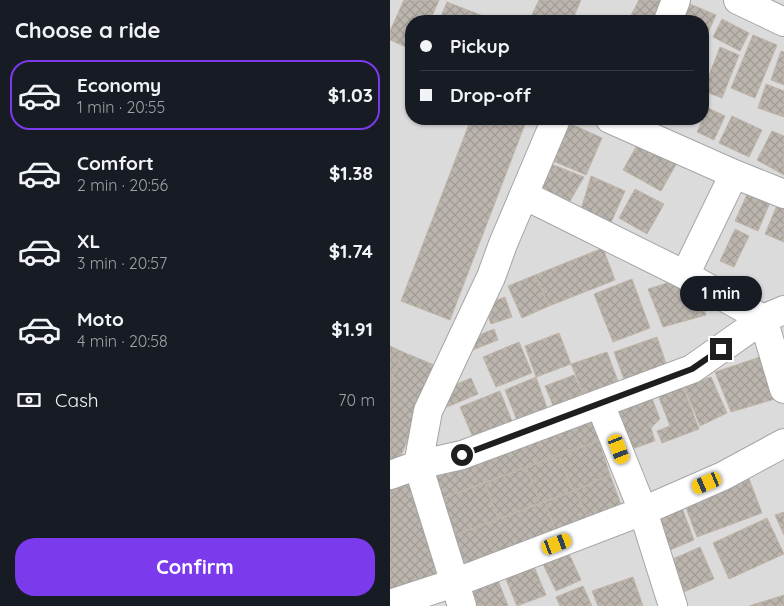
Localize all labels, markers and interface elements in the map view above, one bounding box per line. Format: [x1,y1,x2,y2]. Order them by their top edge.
text: Choose a ride [15,16,160,44]
text: Pickup [450,34,510,58]
icon: car [17,73,62,118]
text: Economy [77,73,161,97]
text: $1.03 [328,83,373,107]
text: Drop-off [450,83,531,107]
text: 1 min · 20:55 [77,97,165,117]
icon: car [17,151,62,196]
text: Comfort [77,151,154,175]
text: $1.38 [329,161,373,185]
text: 2 min · 20:56 [77,175,168,195]
icon: car [17,229,62,274]
text: XL [77,229,100,253]
text: $1.74 [329,239,373,263]
text: 3 min · 20:57 [77,253,167,273]
callout: 1 min [680,276,762,312]
text: 1 min [702,283,740,303]
icon: car [17,307,62,352]
text: Moto [77,307,124,331]
text: $1.91 [331,317,373,341]
text: 4 min · 20:58 [77,331,168,351]
route end [710,338,732,360]
icon: cash [15,386,43,414]
text: Cash [55,388,99,412]
text: 70 m [338,390,375,410]
car [606,432,631,466]
route start [451,444,473,466]
car [690,470,723,496]
car [540,532,573,556]
button: Confirm [15,538,375,596]

